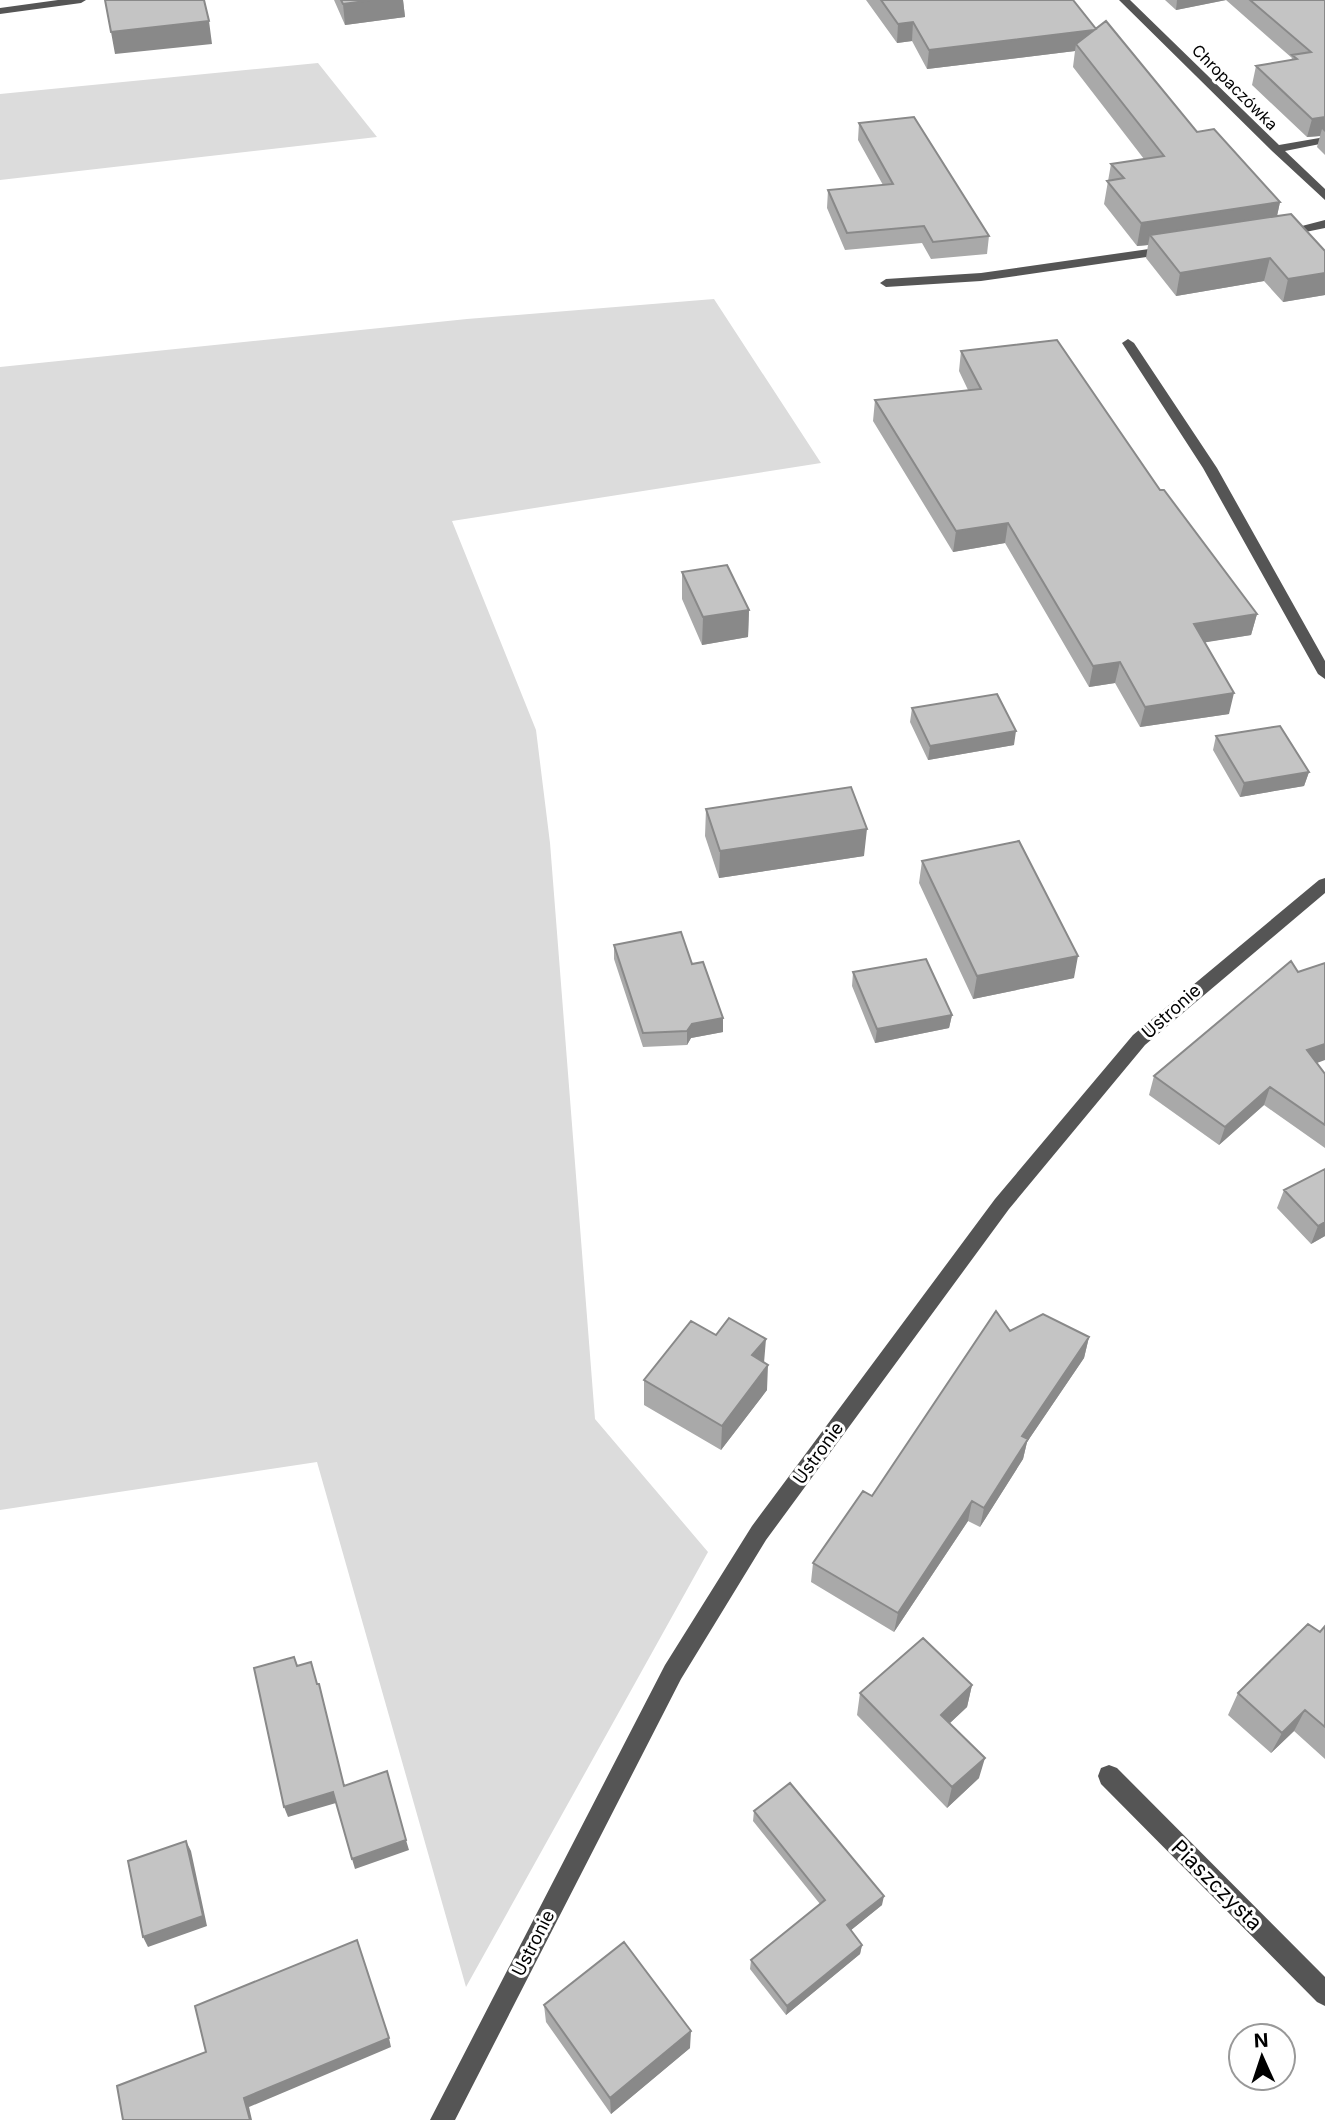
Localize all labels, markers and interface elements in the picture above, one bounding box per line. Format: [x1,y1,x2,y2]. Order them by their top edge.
street label: Chropaczówka [1188,40,1282,134]
street label: Ustronie [1137,979,1205,1043]
street label: Ustronie [788,1418,848,1488]
street label: Piaszczysta [1167,1835,1267,1935]
street label: Ustronie [507,1906,559,1980]
north arrow [1227,2022,1297,2092]
text: N [1253,2029,1269,2052]

